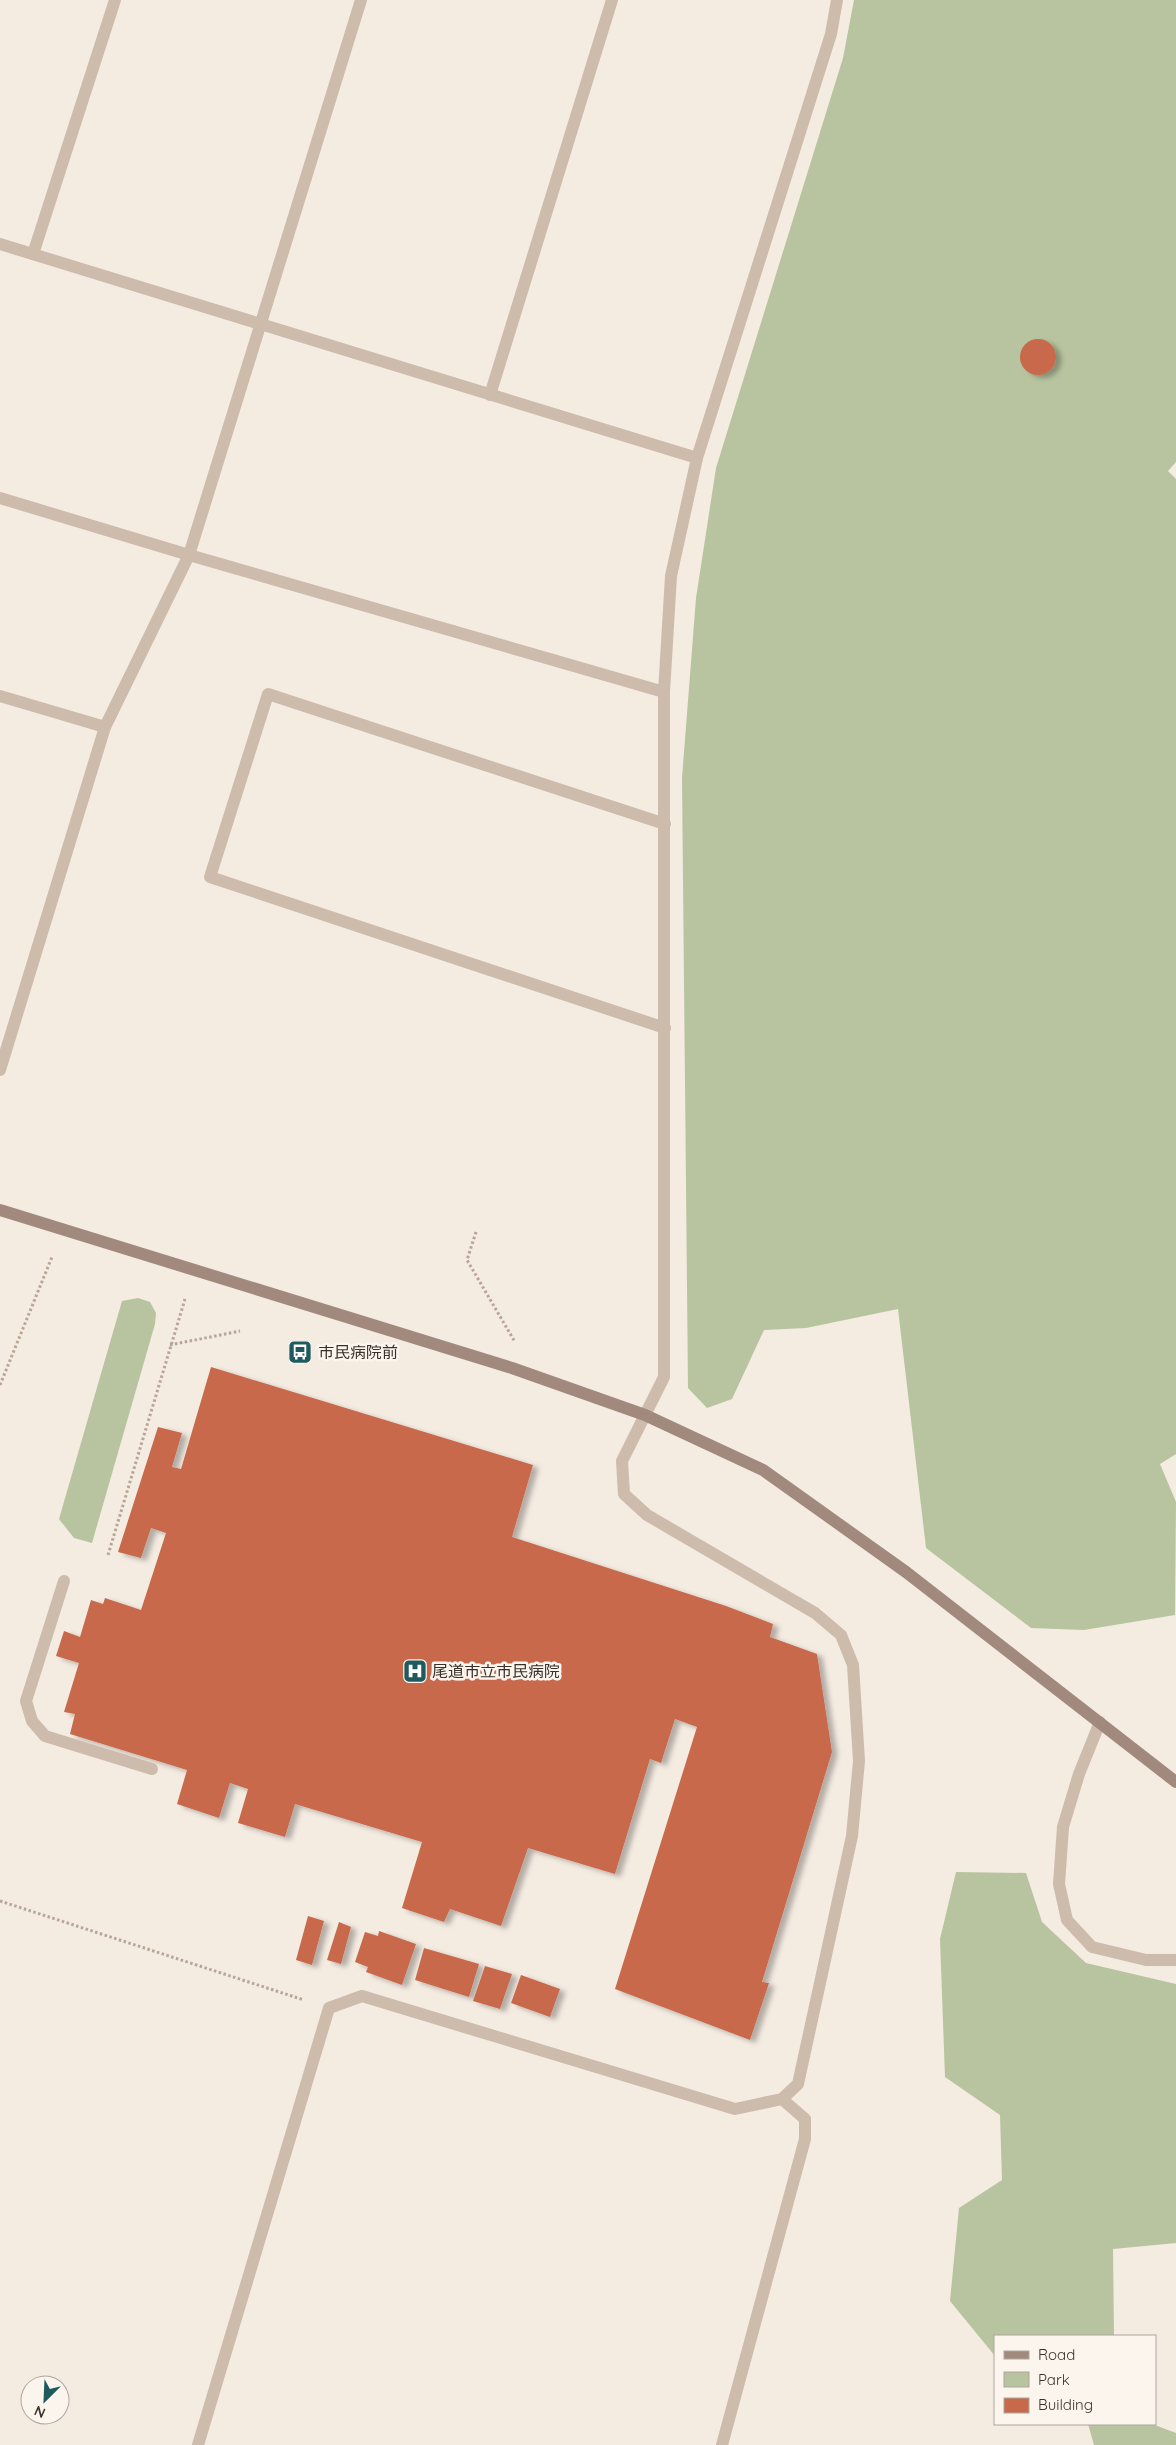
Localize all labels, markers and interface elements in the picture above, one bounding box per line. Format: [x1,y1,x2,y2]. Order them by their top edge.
bus stop icon: 市民病院前 [287,1339,313,1365]
place label: 市民病院前 [318,1342,398,1362]
hospital icon: 尾道市立市民病院 [402,1658,428,1684]
place label: 尾道市立市民病院 [432,1661,560,1681]
legend [994,2335,1156,2425]
text: Road [1038,2345,1075,2364]
text: Park [1038,2370,1070,2389]
north arrow [20,2375,70,2425]
text: Building [1038,2395,1093,2414]
text: N [31,2402,48,2422]

